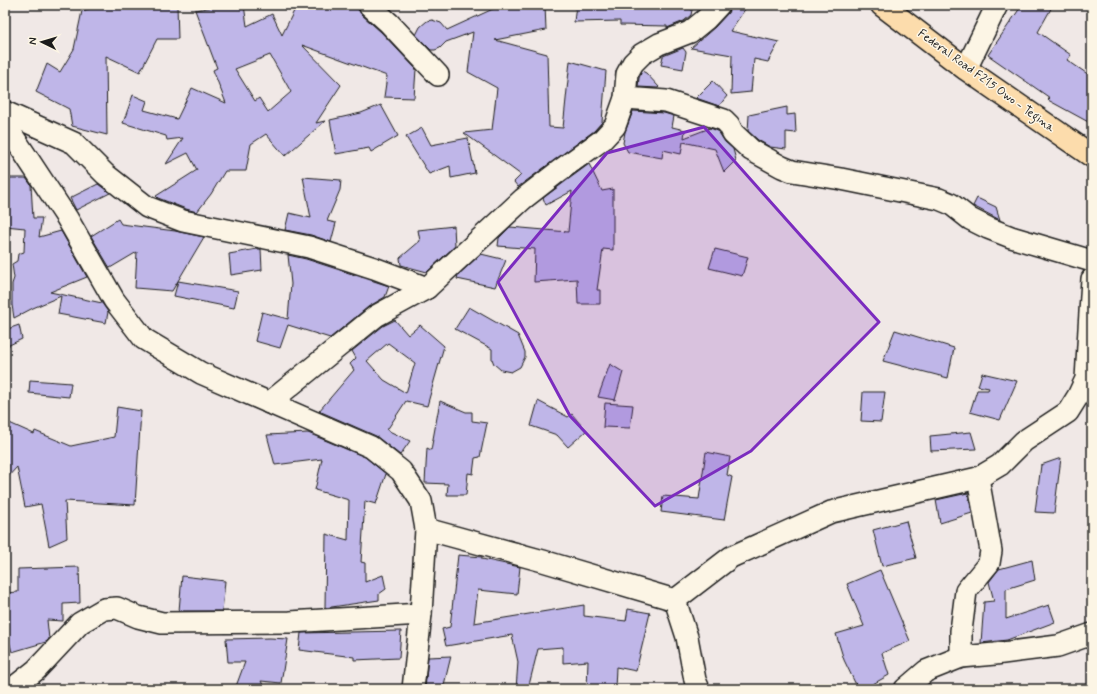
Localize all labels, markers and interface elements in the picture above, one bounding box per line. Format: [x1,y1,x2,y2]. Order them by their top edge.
north arrow [22,22,62,62]
street label: Federal Road F215 Owo - Tegina [914,26,1058,137]
text: N [26,37,40,45]

